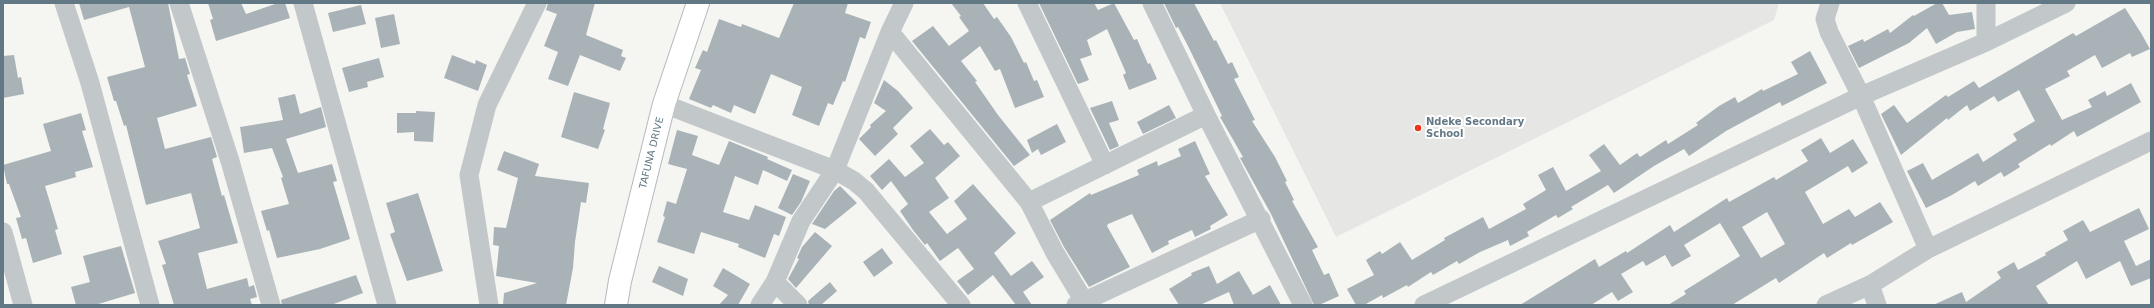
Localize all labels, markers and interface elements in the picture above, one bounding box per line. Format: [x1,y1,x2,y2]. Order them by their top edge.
street label: TAFUNA DRIVE [637,116,667,190]
place label: Ndeke Secondary School [1426,116,1524,140]
marker: Ndeke Secondary School [1413,123,1423,133]

